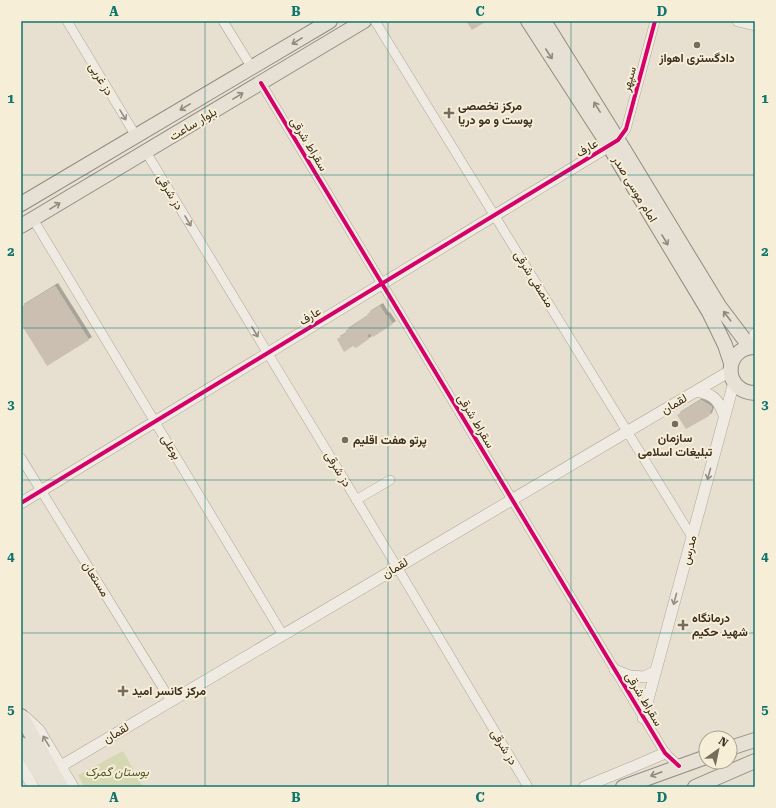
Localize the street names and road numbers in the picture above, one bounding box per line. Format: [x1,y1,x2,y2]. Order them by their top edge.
street label: دز غربی [85,60,116,99]
street label: سپهر [619,65,640,94]
street label: بلوار ساعت [167,104,220,144]
street label: سقراط شرقی [287,114,331,174]
street label: عارف [573,136,601,161]
street label: امام موسی صدر [608,152,660,225]
street label: دز شرقی [153,171,186,213]
street label: منصفی شرقی [510,248,557,310]
street label: عارف [296,304,324,329]
street label: سقراط شرقی [454,391,498,451]
street label: لقمان [659,391,689,417]
street label: بوعلی [157,432,184,463]
street label: دز شرقی [321,448,354,490]
street label: مدرس [678,534,701,567]
street label: لقمان [380,555,410,581]
street label: مستعان [80,559,112,599]
street label: سقراط شرقی [622,669,666,729]
street label: لقمان [101,720,131,746]
street label: دز شرقی [487,726,520,768]

